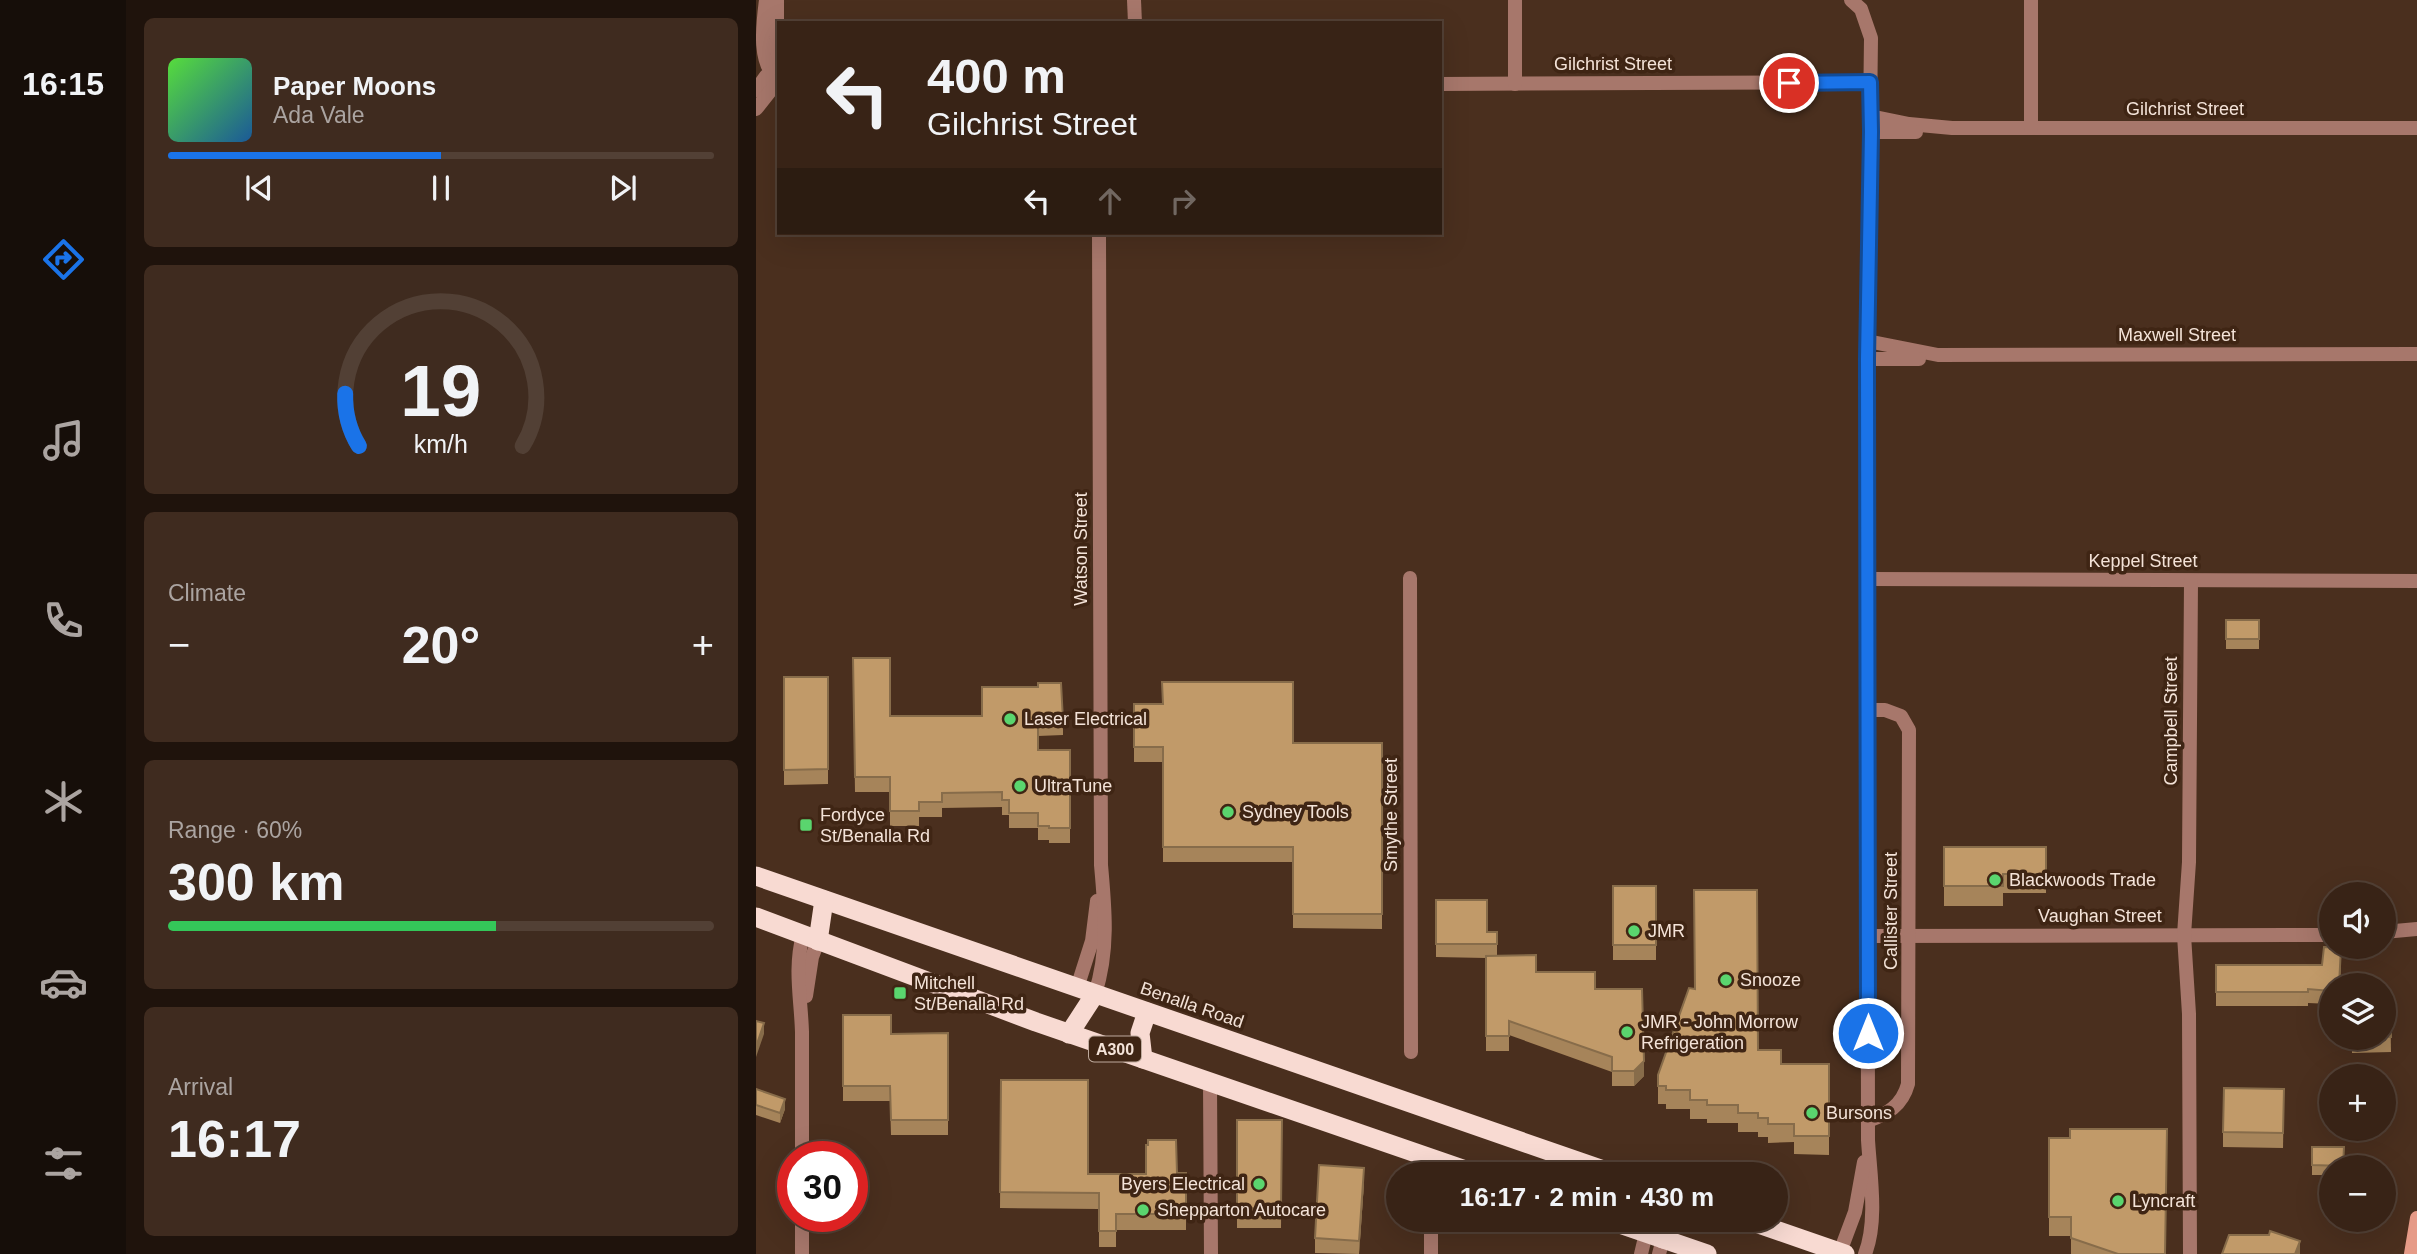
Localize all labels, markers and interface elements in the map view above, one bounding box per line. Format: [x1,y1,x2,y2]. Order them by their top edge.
icon: left [812,49,903,140]
text: 400 m [927,49,1066,103]
pin [1759,53,1819,113]
street label: Gilchrist Street [1554,54,1672,74]
icon: arrive [1770,64,1808,102]
text: 16:15 [22,66,104,102]
text: Paper Moons [273,71,436,101]
street label: Gilchrist Street [2126,99,2244,119]
text: Ada Vale [273,102,365,128]
text: Gilchrist Street [927,106,1137,142]
icon: previous [240,169,278,207]
icon: pause [422,169,460,207]
icon: next [604,169,642,207]
icon: left [1018,182,1056,220]
icon: ahead [1091,182,1129,220]
icon: right [1164,182,1202,220]
icon: directions [39,235,88,284]
street label: Maxwell Street [2118,325,2236,345]
text: 19 [401,350,481,431]
icon: music [39,416,88,465]
text: km/h [414,430,468,458]
street label: Watson Street [1071,492,1091,606]
street label: Keppel Street [2088,551,2198,571]
text: Climate [168,580,246,606]
icon: phone [39,596,88,645]
text: 20° [402,616,480,674]
text: − [168,624,190,666]
text: + [692,624,714,666]
street label: Campbell Street [2161,656,2181,786]
place label: Laser Electrical [1024,709,1147,729]
marker: Laser Electrical [1002,711,1018,727]
street label: Smythe Street [1381,758,1401,872]
place label: UltraTune [1034,776,1112,796]
icon: climate [39,777,88,826]
marker: UltraTune [1012,778,1028,794]
place label: Sydney Tools [1242,802,1349,822]
marker: Sydney Tools [1220,804,1236,820]
place label: Fordyce St/Benalla Rd [820,805,930,846]
text: Range · 60% [168,817,302,843]
marker: Fordyce St/Benalla Rd [798,817,814,833]
street label: Callister Street [1881,852,1901,970]
text: 300 km [168,853,344,911]
place label: Blackwoods Trade [2009,870,2156,890]
marker: Blackwoods Trade [1987,872,2003,888]
map controls [2319,882,2396,1232]
button: sound [2319,882,2396,959]
street label: Vaughan Street [2038,906,2162,926]
place label: JMR [1648,921,1685,941]
marker: JMR [1626,923,1642,939]
icon: car [39,958,88,1007]
place label: Snooze [1740,970,1801,990]
marker: Snooze [1718,972,1734,988]
place label: Mitchell St/Benalla Rd [914,973,1024,1014]
button: layers [2319,973,2396,1050]
street label: Benalla Road [1138,978,1246,1032]
marker: Mitchell St/Benalla Rd [892,985,908,1001]
position arrow [1831,996,1905,1070]
place label: JMR - John Morrow Refrigeration [1641,1012,1799,1053]
marker: JMR - John Morrow Refrigeration [1619,1024,1635,1040]
road number: A300 [1089,1036,1141,1062]
button: + [2319,1064,2396,1141]
text: Arrival [168,1074,233,1100]
place label: Bursons [1826,1103,1892,1123]
marker: Bursons [1804,1105,1820,1121]
text: 16:17 [168,1110,301,1168]
icon: filters [39,1139,88,1188]
speed limit sign: 30 [777,1141,868,1232]
button: − [2319,1155,2396,1232]
place label: Byers Electrical [1121,1174,1245,1194]
marker: Byers Electrical [1251,1176,1267,1192]
text: 16:17 · 2 min · 430 m [1460,1182,1714,1212]
place label: Lyncraft [2132,1191,2195,1211]
marker: Lyncraft [2110,1193,2126,1209]
place label: Shepparton Autocare [1157,1200,1326,1220]
marker: Shepparton Autocare [1135,1202,1151,1218]

